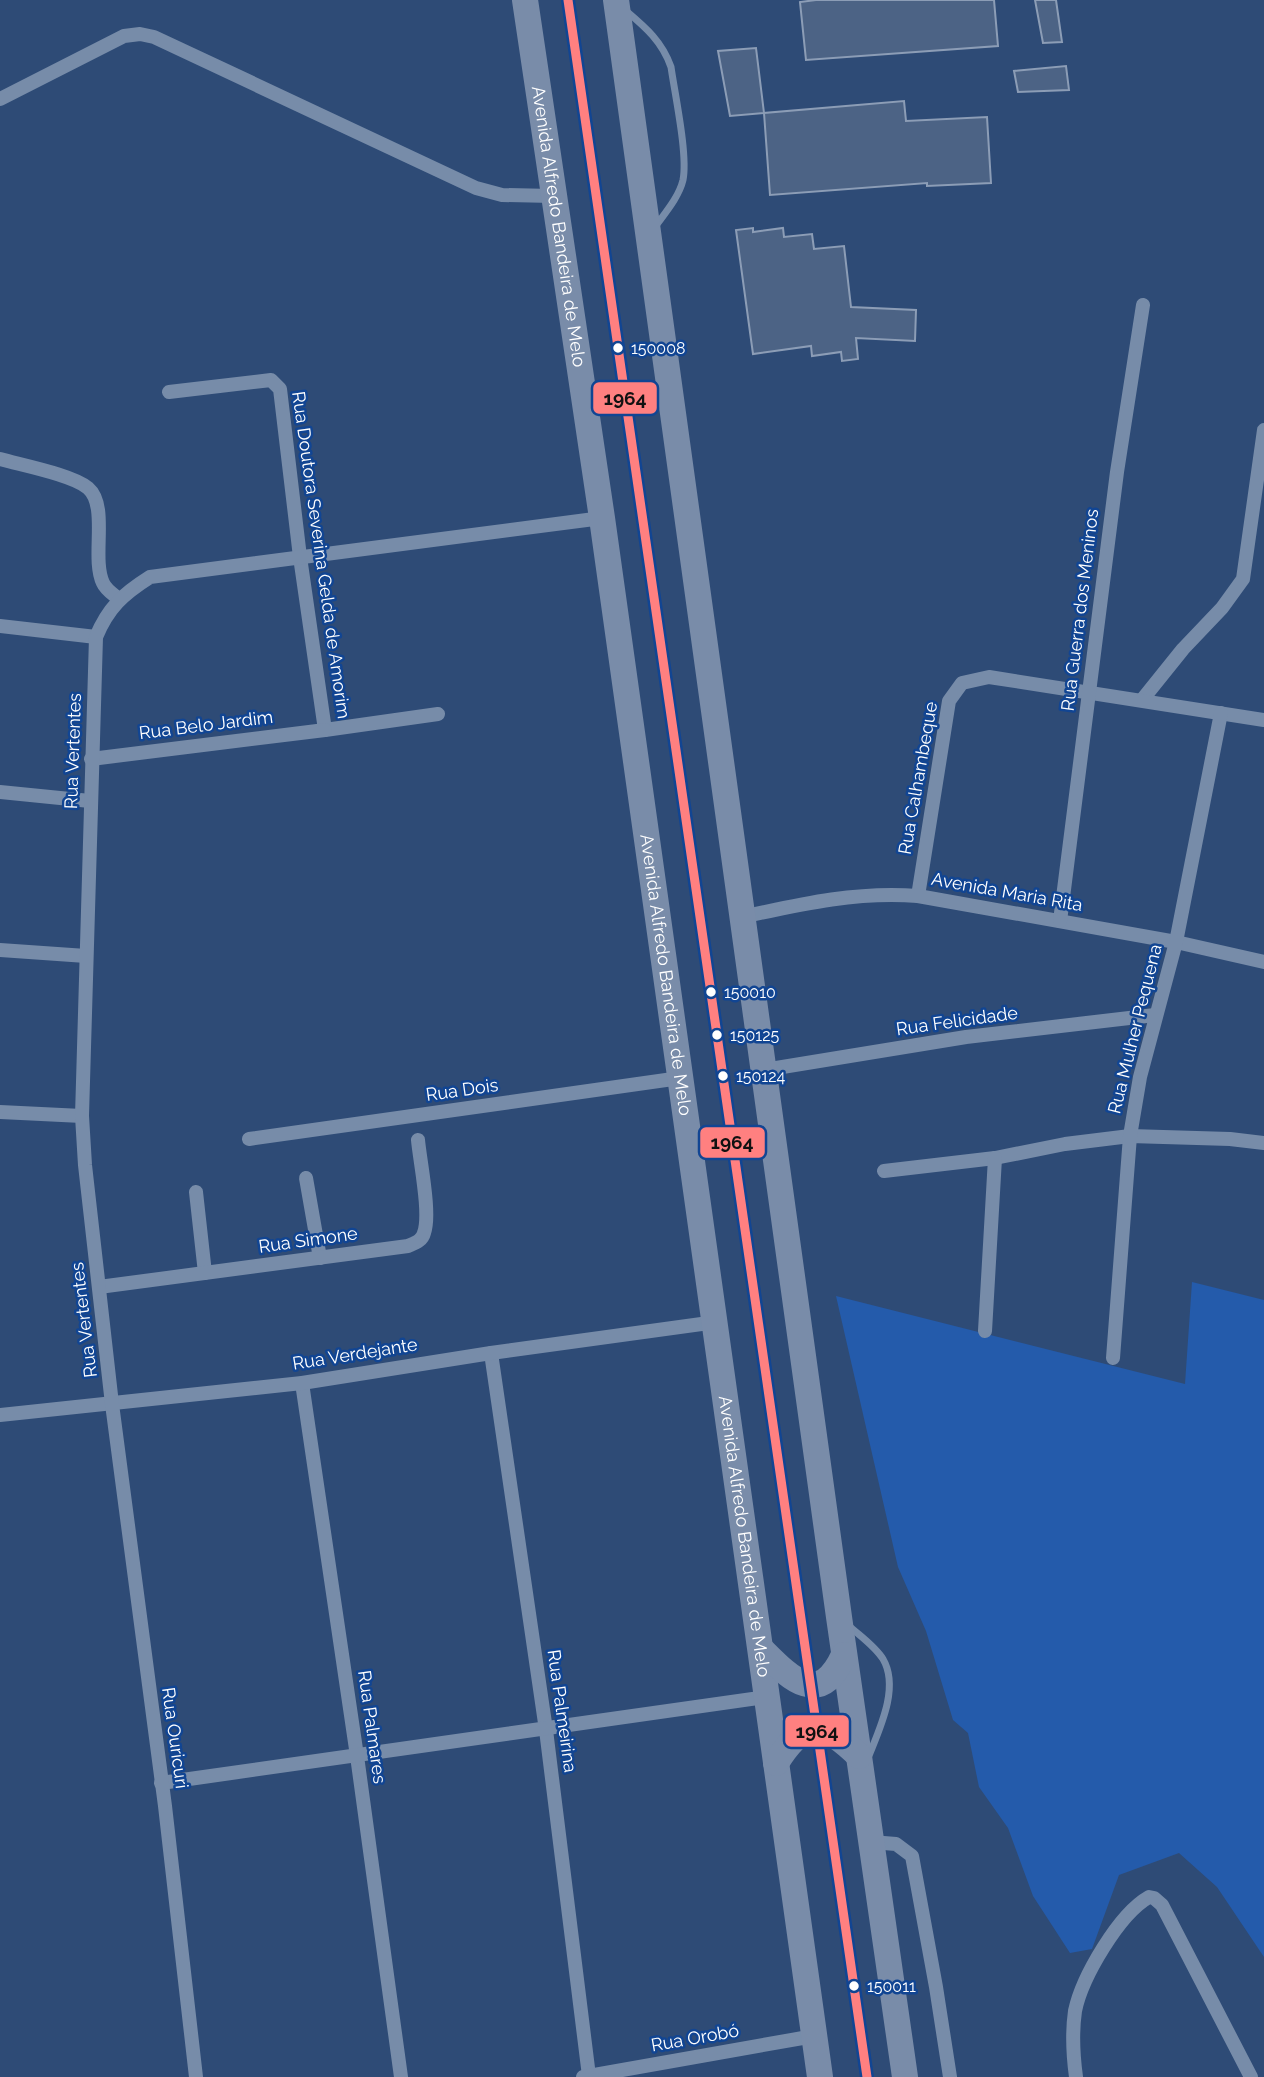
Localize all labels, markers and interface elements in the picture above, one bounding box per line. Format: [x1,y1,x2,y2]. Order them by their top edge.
street label: Avenida Alfredo Bandeira de Melo [528,84,590,369]
place label: 150008 [631,339,685,358]
marker: 150008 [611,341,625,355]
line badge: 1964 [592,381,658,415]
text: 1964 [604,387,647,409]
street label: Rua Doutora Severina Gelda de Amorim [288,390,355,720]
street label: Rua Guerra dos Meninos [1057,507,1102,712]
street label: Rua Vertentes [60,692,85,809]
street label: Rua Calhambeque [894,700,941,856]
street label: Rua Belo Jardim [138,706,274,743]
street label: Avenida Alfredo Bandeira de Melo [636,833,696,1117]
street label: Avenida Maria Rita [930,868,1084,915]
street label: Rua Mulher Pequena [1103,942,1166,1116]
place label: 150010 [724,983,776,1002]
marker: 150010 [704,985,718,999]
street label: Rua Felicidade [895,1002,1020,1039]
place label: 150125 [730,1026,780,1045]
marker: 150125 [710,1028,724,1042]
place label: 150124 [736,1067,786,1086]
marker: 150124 [716,1069,730,1083]
street label: Rua Dois [424,1074,500,1105]
line badge: 1964 [699,1126,766,1159]
text: 1964 [711,1131,754,1153]
street label: Rua Simone [257,1222,359,1257]
street label: Rua Vertentes [66,1261,101,1379]
street label: Rua Verdejante [291,1333,419,1374]
street label: Avenida Alfredo Bandeira de Melo [715,1394,775,1679]
street label: Rua Palmeirina [543,1648,582,1774]
street label: Rua Palmares [354,1669,391,1785]
street label: Rua Ouricuri [158,1686,193,1790]
line badge: 1964 [784,1714,850,1748]
text: 1964 [796,1720,839,1742]
place label: 150011 [867,1977,916,1996]
marker: 150011 [847,1979,861,1993]
street label: Rua Orobó [649,2019,741,2056]

